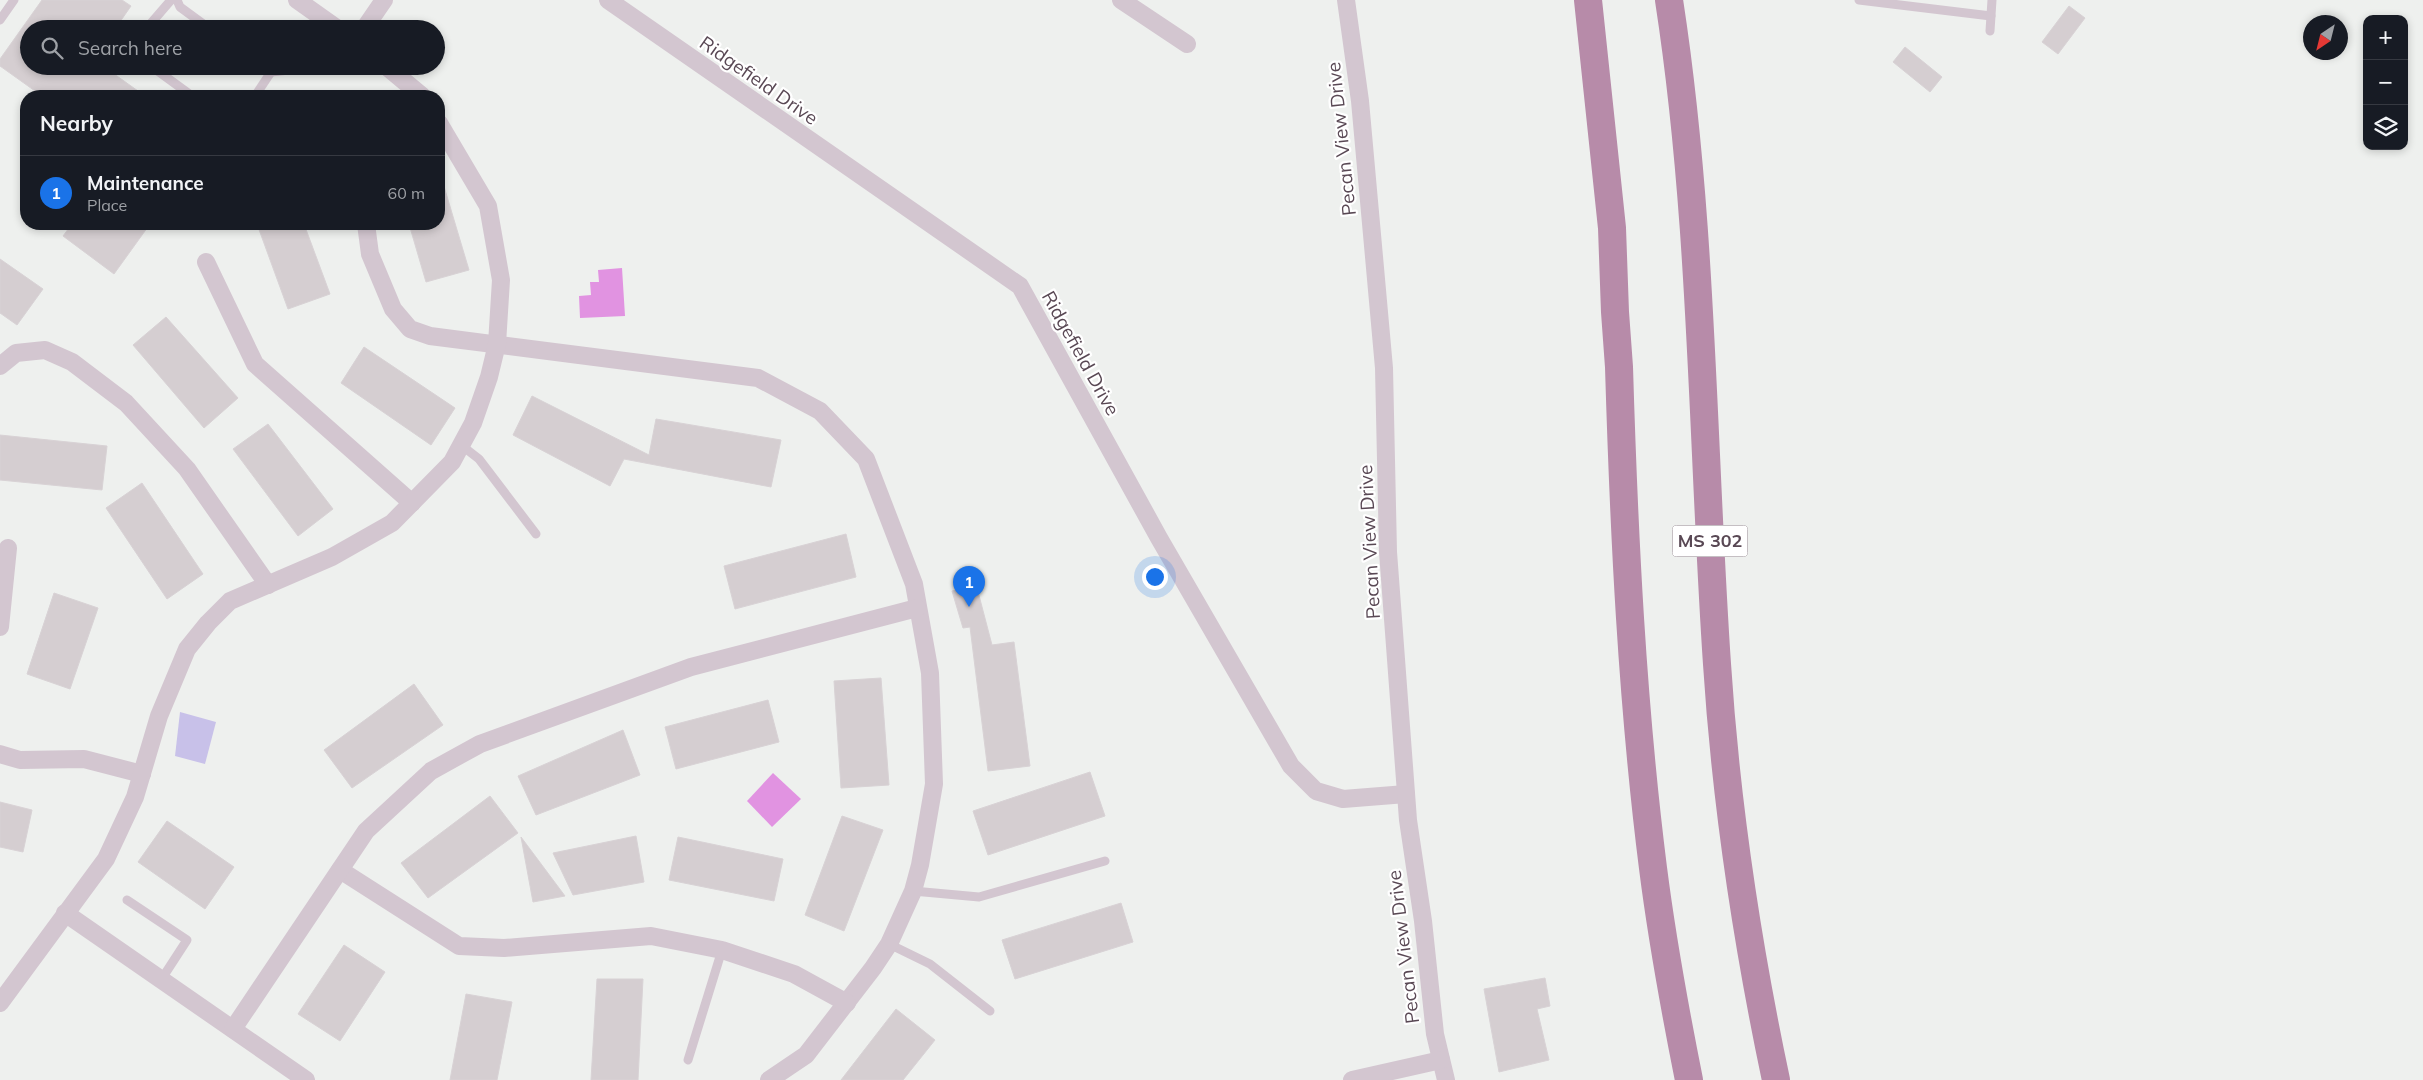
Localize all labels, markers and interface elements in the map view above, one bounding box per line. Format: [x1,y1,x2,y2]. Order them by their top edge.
north arrow [2303,15,2348,60]
map controls [2363,15,2408,150]
button: + [2363,15,2408,60]
search box [20,20,445,75]
street label: Ridgefield Drive [695,30,823,130]
icon: search [38,34,66,62]
text: Search here [78,36,182,60]
button: − [2363,60,2408,105]
street label: Pecan View Drive [1321,61,1361,217]
button: layers [2363,105,2408,150]
text: Nearby [40,110,113,136]
text: Maintenance [87,171,204,195]
text: 1 [51,183,61,203]
text: 60 m [388,183,425,203]
text: Place [87,195,127,215]
street label: Ridgefield Drive [1037,286,1125,420]
street label: Pecan View Drive [1353,464,1385,620]
road number: MS 302 [1672,526,1748,556]
your location [1142,564,1168,590]
pin: 1 [953,566,985,607]
street label: Pecan View Drive [1382,869,1424,1025]

